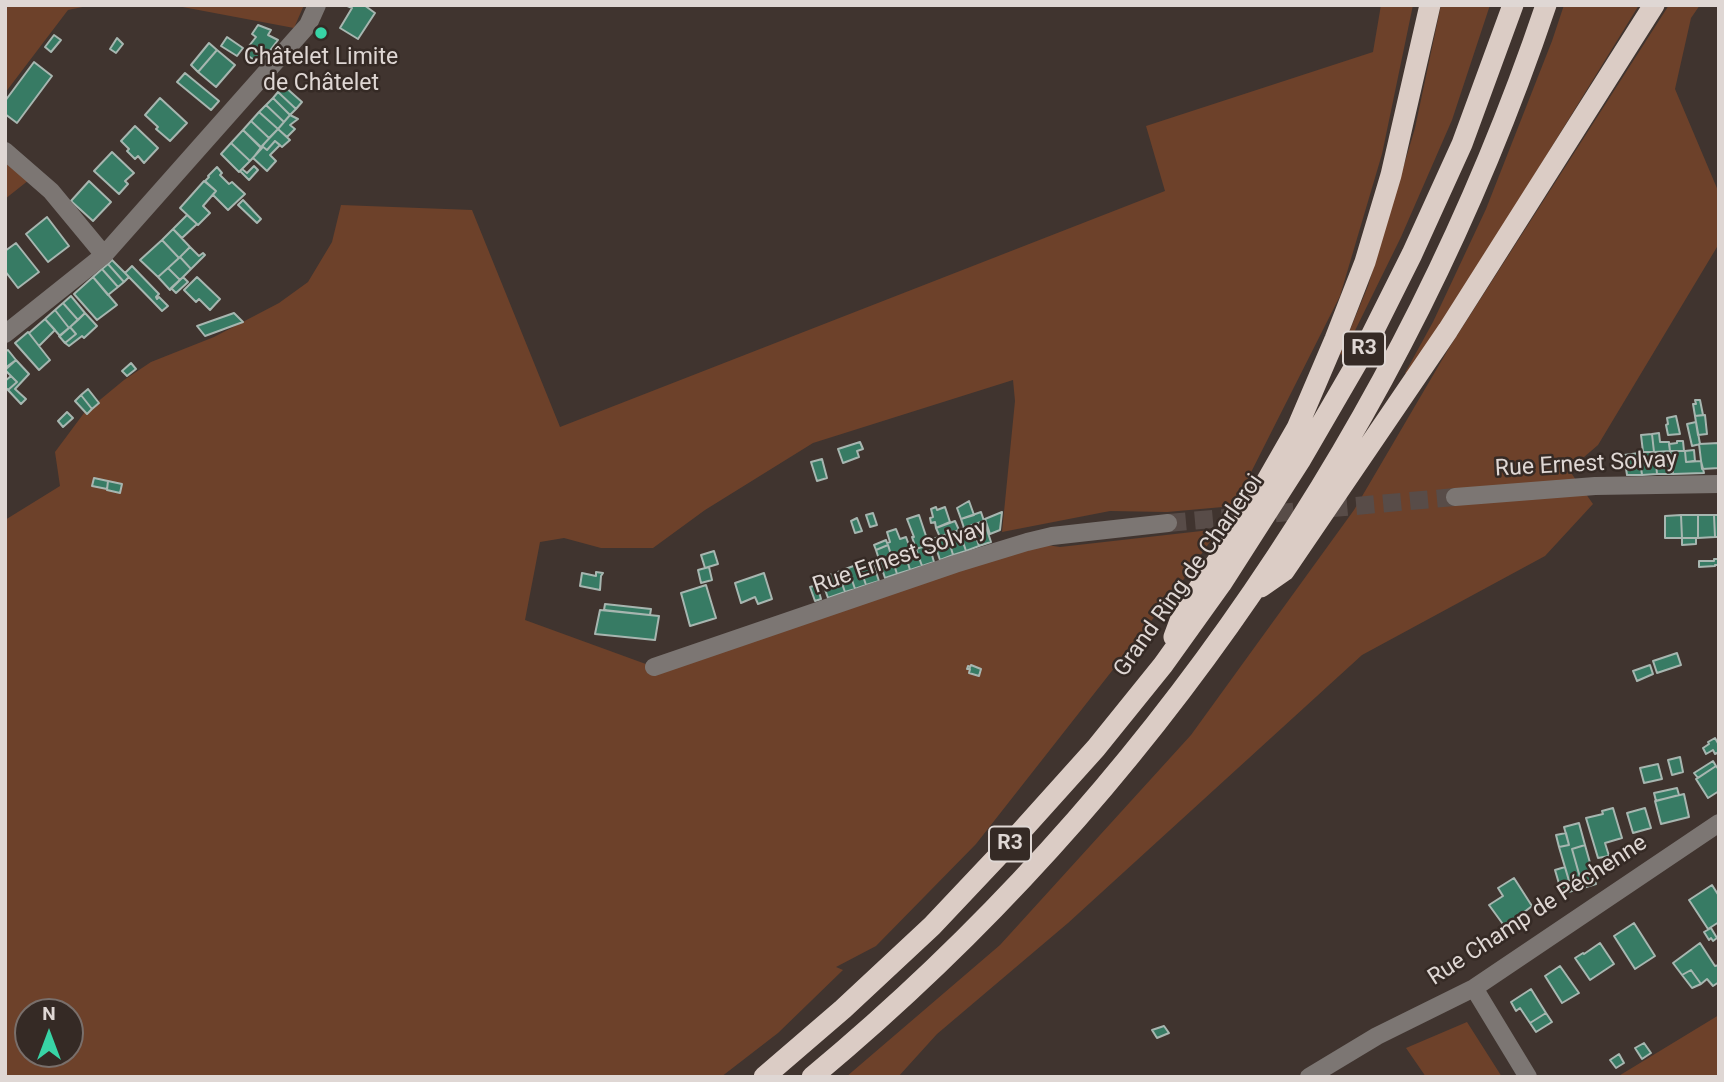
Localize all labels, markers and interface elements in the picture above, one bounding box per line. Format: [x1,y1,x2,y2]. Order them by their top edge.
marker: Châtelet Limite de Châtelet [313,25,329,41]
place label: Châtelet Limite de Châtelet [244,44,398,98]
road number: R3 [1343,332,1385,366]
street label: Rue Ernest Solvay [1494,446,1678,484]
street label: Grand Ring de Charleroi [1109,469,1269,683]
street label: Rue Ernest Solvay [809,515,991,601]
road number: R3 [989,826,1031,862]
street label: Rue Champ de Péchenne [1423,830,1653,992]
north arrow [14,998,84,1068]
text: N [42,1002,56,1025]

